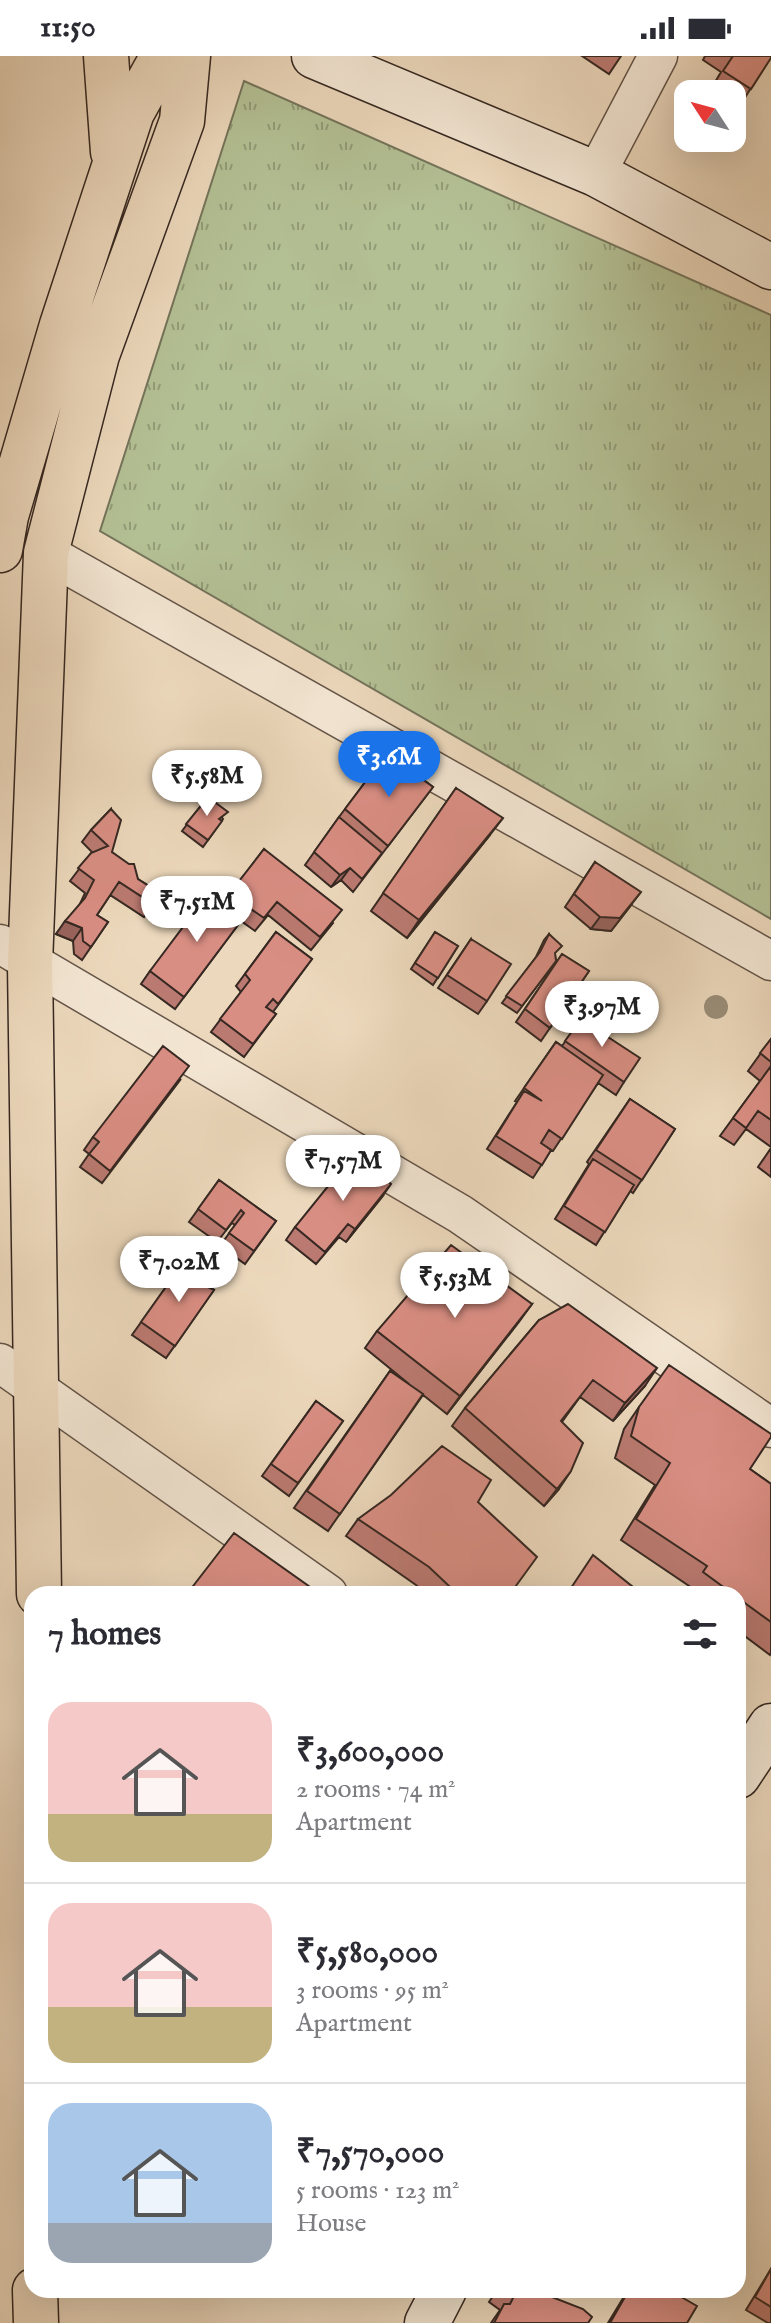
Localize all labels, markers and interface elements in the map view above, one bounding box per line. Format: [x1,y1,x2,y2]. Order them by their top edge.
text: 11:50 [40,9,96,47]
north arrow [674,80,746,152]
map controls [674,80,746,152]
pin: ₹3.6M [333,731,445,799]
text: ₹3.6M [356,740,422,773]
pin: ₹5.58M [142,750,272,818]
text: ₹5.58M [170,759,244,792]
pin: ₹7.51M [132,876,262,944]
text: ₹7.51M [159,885,235,918]
pin: ₹3.97M [537,981,667,1049]
text: ₹3.97M [563,990,641,1023]
pin: ₹7.57M [278,1135,408,1203]
text: ₹7.57M [304,1144,382,1177]
pin: ₹7.02M [114,1236,244,1304]
text: ₹7.02M [138,1245,220,1278]
pin: ₹5.53M [390,1252,520,1320]
text: ₹5.53M [418,1261,492,1294]
icon: filters [678,1612,722,1656]
text: 7 homes [48,1613,161,1656]
text: ₹3,600,000 [296,1730,444,1773]
icon: home [112,1734,208,1830]
text: 2 rooms · 74 m² [296,1773,456,1806]
text: Apartment [296,1806,412,1839]
text: ₹5,580,000 [296,1931,438,1974]
icon: home [112,1935,208,2031]
text: 3 rooms · 95 m² [296,1974,449,2007]
text: Apartment [296,2007,412,2040]
text: ₹7,570,000 [296,2131,444,2174]
icon: home [112,2135,208,2231]
text: 5 rooms · 123 m² [296,2174,460,2207]
text: House [296,2207,366,2240]

